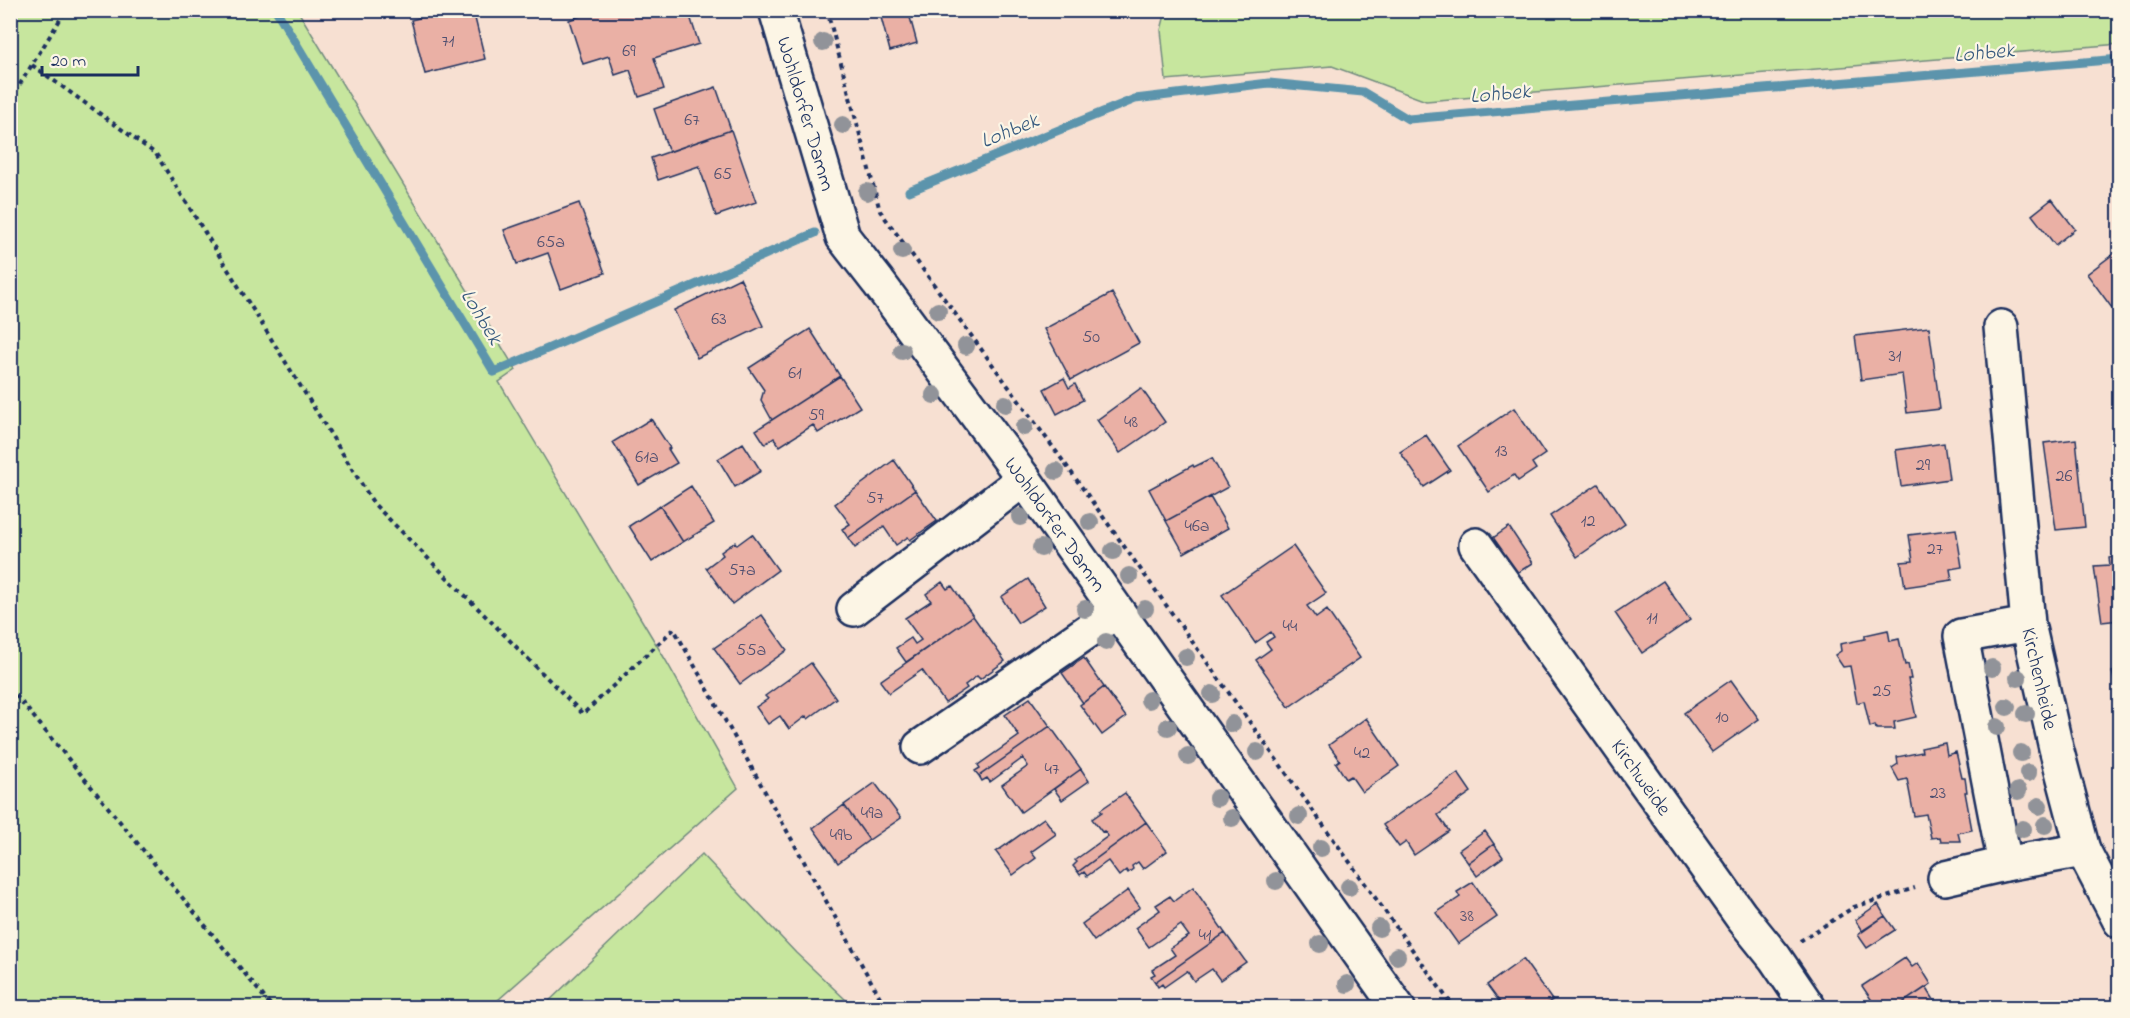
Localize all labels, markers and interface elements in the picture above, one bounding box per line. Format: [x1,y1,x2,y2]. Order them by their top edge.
house number: 71 [441,29,455,55]
street label: Wohldorfer Damm [768,33,842,195]
water label: Lohbek [1953,35,2017,73]
scale bar [42,39,138,77]
house number: 69 [622,39,636,65]
text: 20 m [51,49,86,75]
water label: Lohbek [1469,76,1533,114]
water label: Lohbek [976,105,1045,158]
house number: 67 [684,108,700,134]
house number: 65 [714,162,732,188]
house number: 65a [537,230,565,256]
water label: Lohbek [451,283,510,353]
house number: 63 [711,307,727,333]
house number: 50 [1082,325,1100,351]
house number: 31 [1888,344,1902,370]
house number: 61 [788,361,802,387]
house number: 59 [808,403,824,429]
house number: 48 [1124,410,1138,436]
house number: 13 [1494,439,1508,465]
house number: 61a [635,445,659,471]
street label: Wohldorfer Damm [996,451,1113,599]
house number: 29 [1916,453,1931,479]
house number: 26 [2056,464,2073,490]
house number: 57 [866,486,884,512]
house number: 12 [1581,509,1595,535]
house number: 46a [1184,514,1210,540]
house number: 27 [1927,537,1944,563]
house number: 57a [728,558,756,584]
house number: 11 [1646,606,1658,632]
house number: 44 [1283,614,1298,640]
street label: Kirchenheide [2012,625,2065,733]
house number: 55a [736,638,766,664]
house number: 25 [1872,679,1892,705]
house number: 10 [1715,705,1729,731]
street label: Kirchweide [1602,734,1678,823]
house number: 42 [1354,741,1370,767]
house number: 47 [1045,757,1060,783]
house number: 23 [1930,781,1946,807]
house number: 49a [861,801,883,827]
house number: 49b [830,823,853,849]
house number: 38 [1460,904,1474,930]
house number: 41 [1198,923,1212,949]

